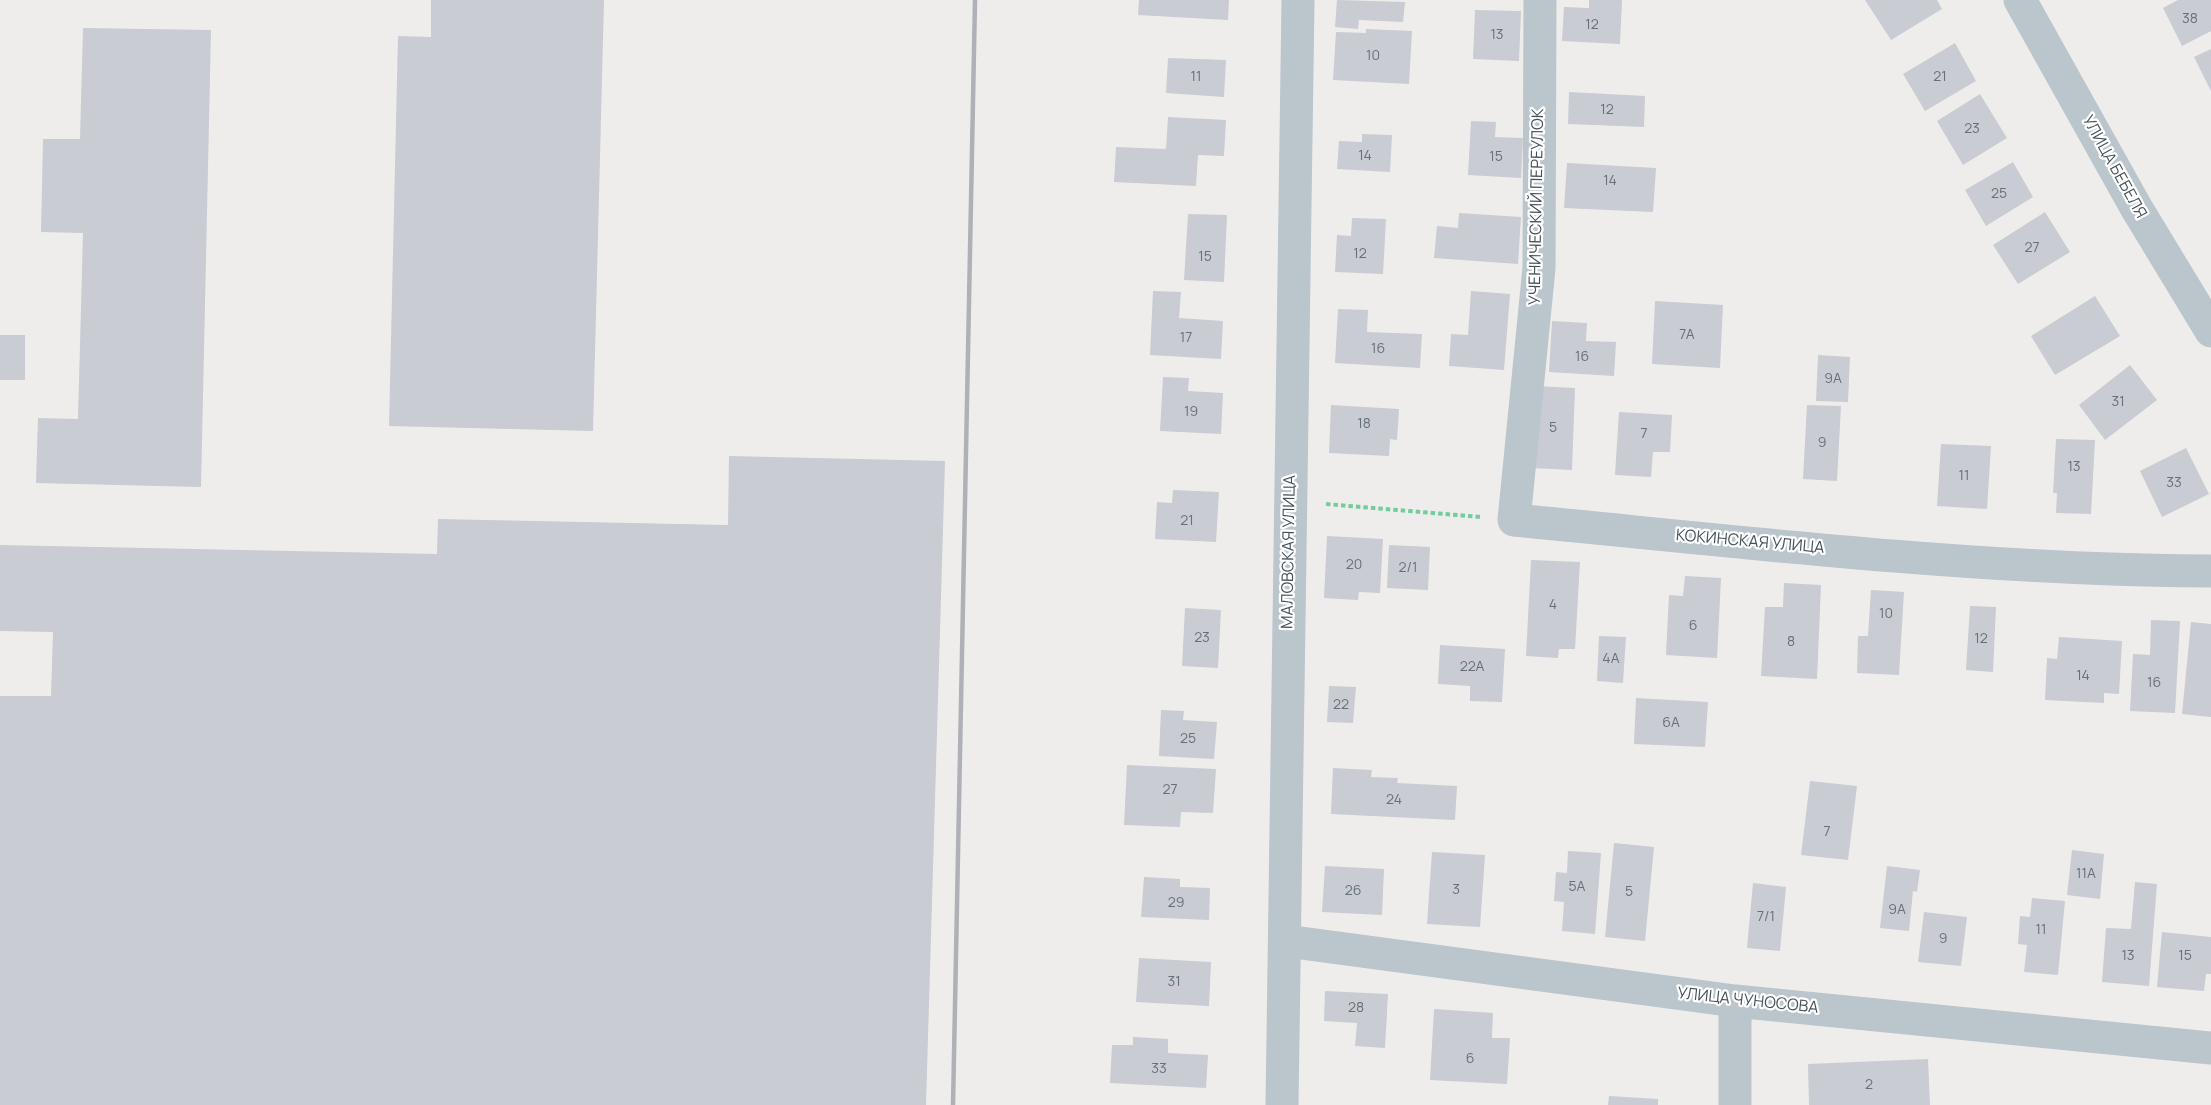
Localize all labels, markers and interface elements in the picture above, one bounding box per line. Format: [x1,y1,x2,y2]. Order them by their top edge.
house number: 38 [2182,11,2198,27]
house number: 12 [1585,17,1599,33]
house number: 13 [1490,27,1504,43]
house number: 10 [1366,48,1380,64]
house number: 11 [1191,69,1201,85]
house number: 21 [1933,69,1947,85]
house number: 12 [1600,102,1614,118]
street label: УЧЕНИЧЕСКИЙ ПЕРЕУЛОК [1526,109,1548,305]
street label: УЛИЦА БЕБЕЛЯ [2078,112,2150,222]
house number: 23 [1964,121,1980,137]
house number: 14 [1358,148,1372,164]
house number: 15 [1489,149,1503,165]
house number: 14 [1603,173,1617,189]
house number: 25 [1991,186,2007,202]
house number: 27 [2024,240,2040,256]
house number: 12 [1353,246,1367,262]
house number: 15 [1198,249,1212,265]
house number: 7А [1679,327,1695,343]
house number: 17 [1180,330,1192,346]
house number: 16 [1371,341,1385,357]
house number: 16 [1575,349,1589,365]
house number: 9А [1824,371,1842,387]
house number: 31 [2111,394,2125,410]
house number: 19 [1184,404,1198,420]
house number: 18 [1357,416,1371,432]
house number: 5 [1549,420,1557,436]
house number: 7 [1640,426,1648,442]
house number: 9 [1818,435,1826,451]
house number: 13 [2067,459,2081,475]
house number: 11 [1959,468,1969,484]
street label: МАЛОВСКАЯ УЛИЦА [1278,475,1300,629]
house number: 33 [2166,475,2182,491]
house number: 21 [1180,513,1194,529]
street label: КОКИНСКАЯ УЛИЦА [1675,526,1825,558]
house number: 20 [1346,557,1362,573]
house number: 2/1 [1399,560,1417,576]
house number: 4 [1549,597,1557,613]
house number: 10 [1879,606,1893,622]
house number: 6 [1689,618,1697,634]
house number: 23 [1194,630,1210,646]
house number: 12 [1974,631,1988,647]
house number: 8 [1787,634,1795,650]
house number: 4А [1602,651,1620,667]
house number: 22А [1460,659,1484,675]
house number: 14 [2076,668,2090,684]
house number: 16 [2147,675,2161,691]
house number: 22 [1333,697,1349,713]
house number: 6А [1662,715,1680,731]
house number: 25 [1180,731,1196,747]
house number: 27 [1162,782,1178,798]
house number: 24 [1386,792,1402,808]
house number: 7 [1823,824,1831,840]
house number: 11А [2076,866,2096,882]
house number: 5А [1569,879,1585,895]
house number: 3 [1452,882,1460,898]
house number: 26 [1345,883,1361,899]
house number: 5 [1625,884,1633,900]
house number: 29 [1168,895,1184,911]
house number: 9А [1888,902,1906,918]
house number: 7/1 [1757,909,1775,925]
house number: 11 [2036,922,2046,938]
house number: 9 [1939,931,1947,947]
house number: 13 [2121,948,2135,964]
house number: 15 [2178,948,2192,964]
house number: 31 [1167,974,1181,990]
street label: УЛИЦА ЧУНОСОВА [1677,984,1819,1018]
house number: 28 [1348,1000,1364,1016]
house number: 6 [1466,1051,1474,1067]
house number: 33 [1151,1061,1167,1077]
house number: 2 [1865,1077,1873,1093]

